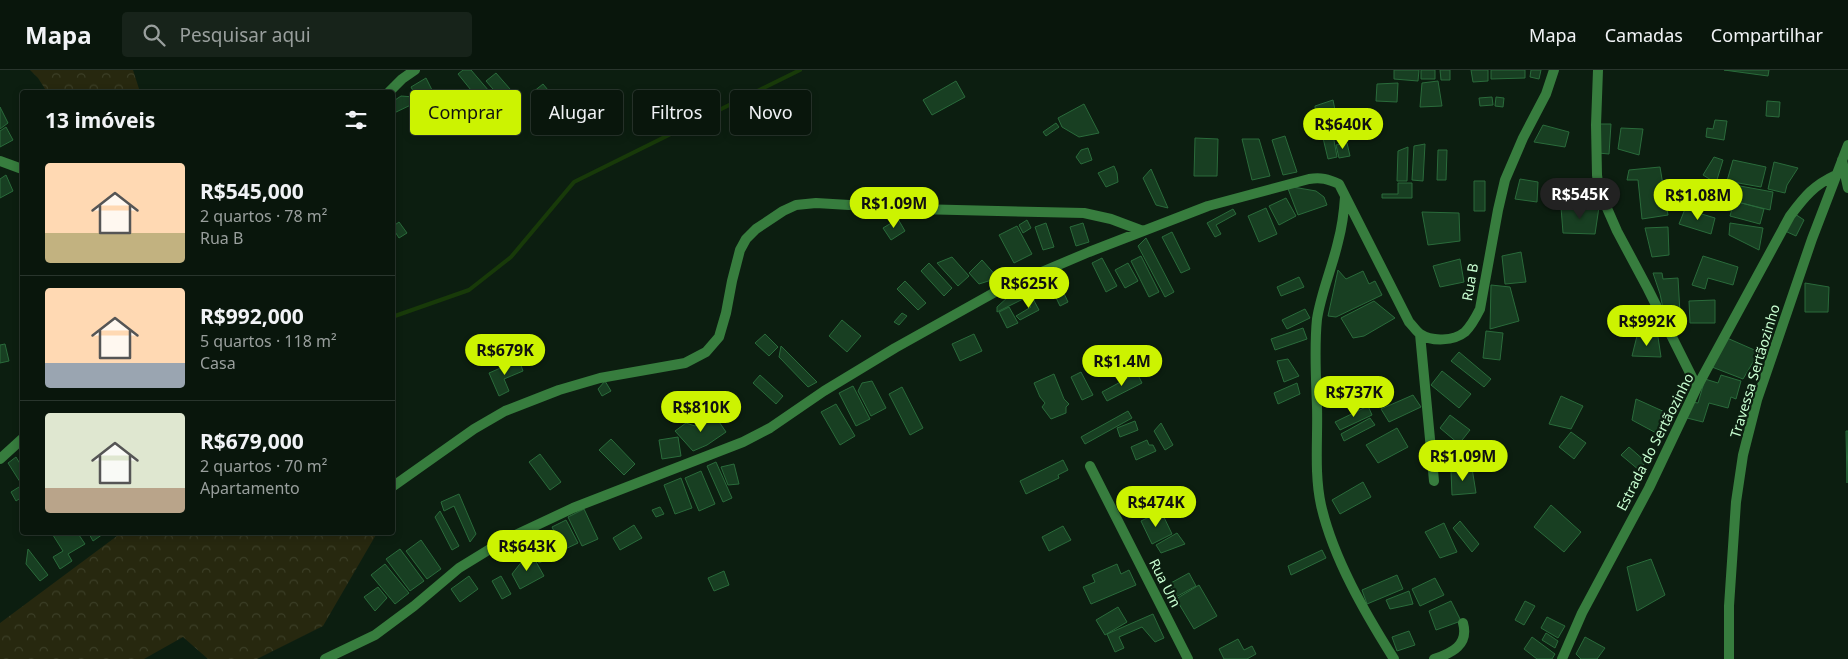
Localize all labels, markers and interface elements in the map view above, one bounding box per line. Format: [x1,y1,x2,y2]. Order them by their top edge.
search box [122,12,472,57]
text: Mapa [25,18,92,51]
icon: search [140,21,168,49]
text: Pesquisar aqui [180,22,311,48]
text: Mapa [1529,23,1577,47]
text: Camadas [1605,23,1683,47]
text: Compartilhar [1711,23,1823,47]
chip: Comprar [410,90,521,135]
chip: Alugar [531,90,623,135]
chip: Filtros [633,90,720,135]
chip: Novo [730,90,811,135]
text: 13 imóveis [45,106,155,134]
icon: filters [342,106,370,134]
pin: R$640K [1302,108,1384,150]
text: R$640K [1314,113,1372,135]
text: R$545,000 [200,177,304,205]
pin: R$545K [1539,178,1621,220]
pin: R$1.08M [1652,178,1744,221]
icon: home [85,183,145,243]
text: R$545K [1551,183,1609,205]
text: R$1.08M [1665,184,1731,206]
pin: R$1.09M [848,186,940,229]
text: R$1.09M [861,192,927,214]
text: 2 quartos · 78 m² [200,205,327,227]
text: Rua B [200,227,243,249]
street label: Rua B [1457,262,1482,302]
pin: R$625K [988,266,1070,309]
text: R$625K [1000,272,1058,294]
text: R$992,000 [200,302,304,330]
street label: Travessa Sertãozinho [1725,302,1784,440]
pin: R$992K [1606,304,1688,347]
icon: home [85,308,145,368]
text: R$992K [1618,310,1676,332]
text: 5 quartos · 118 m² [200,330,337,352]
pin: R$679K [464,334,546,376]
text: R$679K [476,339,534,361]
pin: R$1.4M [1081,344,1163,387]
text: R$1.4M [1093,350,1151,372]
text: Casa [200,352,236,374]
street label: Estrada do Sertãozinho [1612,370,1698,514]
pin: R$737K [1313,376,1395,418]
text: R$737K [1325,381,1383,403]
pin: R$810K [660,390,742,433]
text: R$810K [672,396,730,418]
text: R$679,000 [200,427,304,455]
icon: home [85,433,145,493]
pin: R$1.09M [1417,440,1509,482]
text: R$1.09M [1430,445,1496,467]
text: 2 quartos · 70 m² [200,455,327,477]
text: Apartamento [200,477,300,499]
pin: R$474K [1115,486,1197,528]
text: R$474K [1127,491,1185,513]
pin: R$643K [486,530,568,572]
text: R$643K [498,535,556,557]
street label: Rua Um [1145,555,1186,610]

